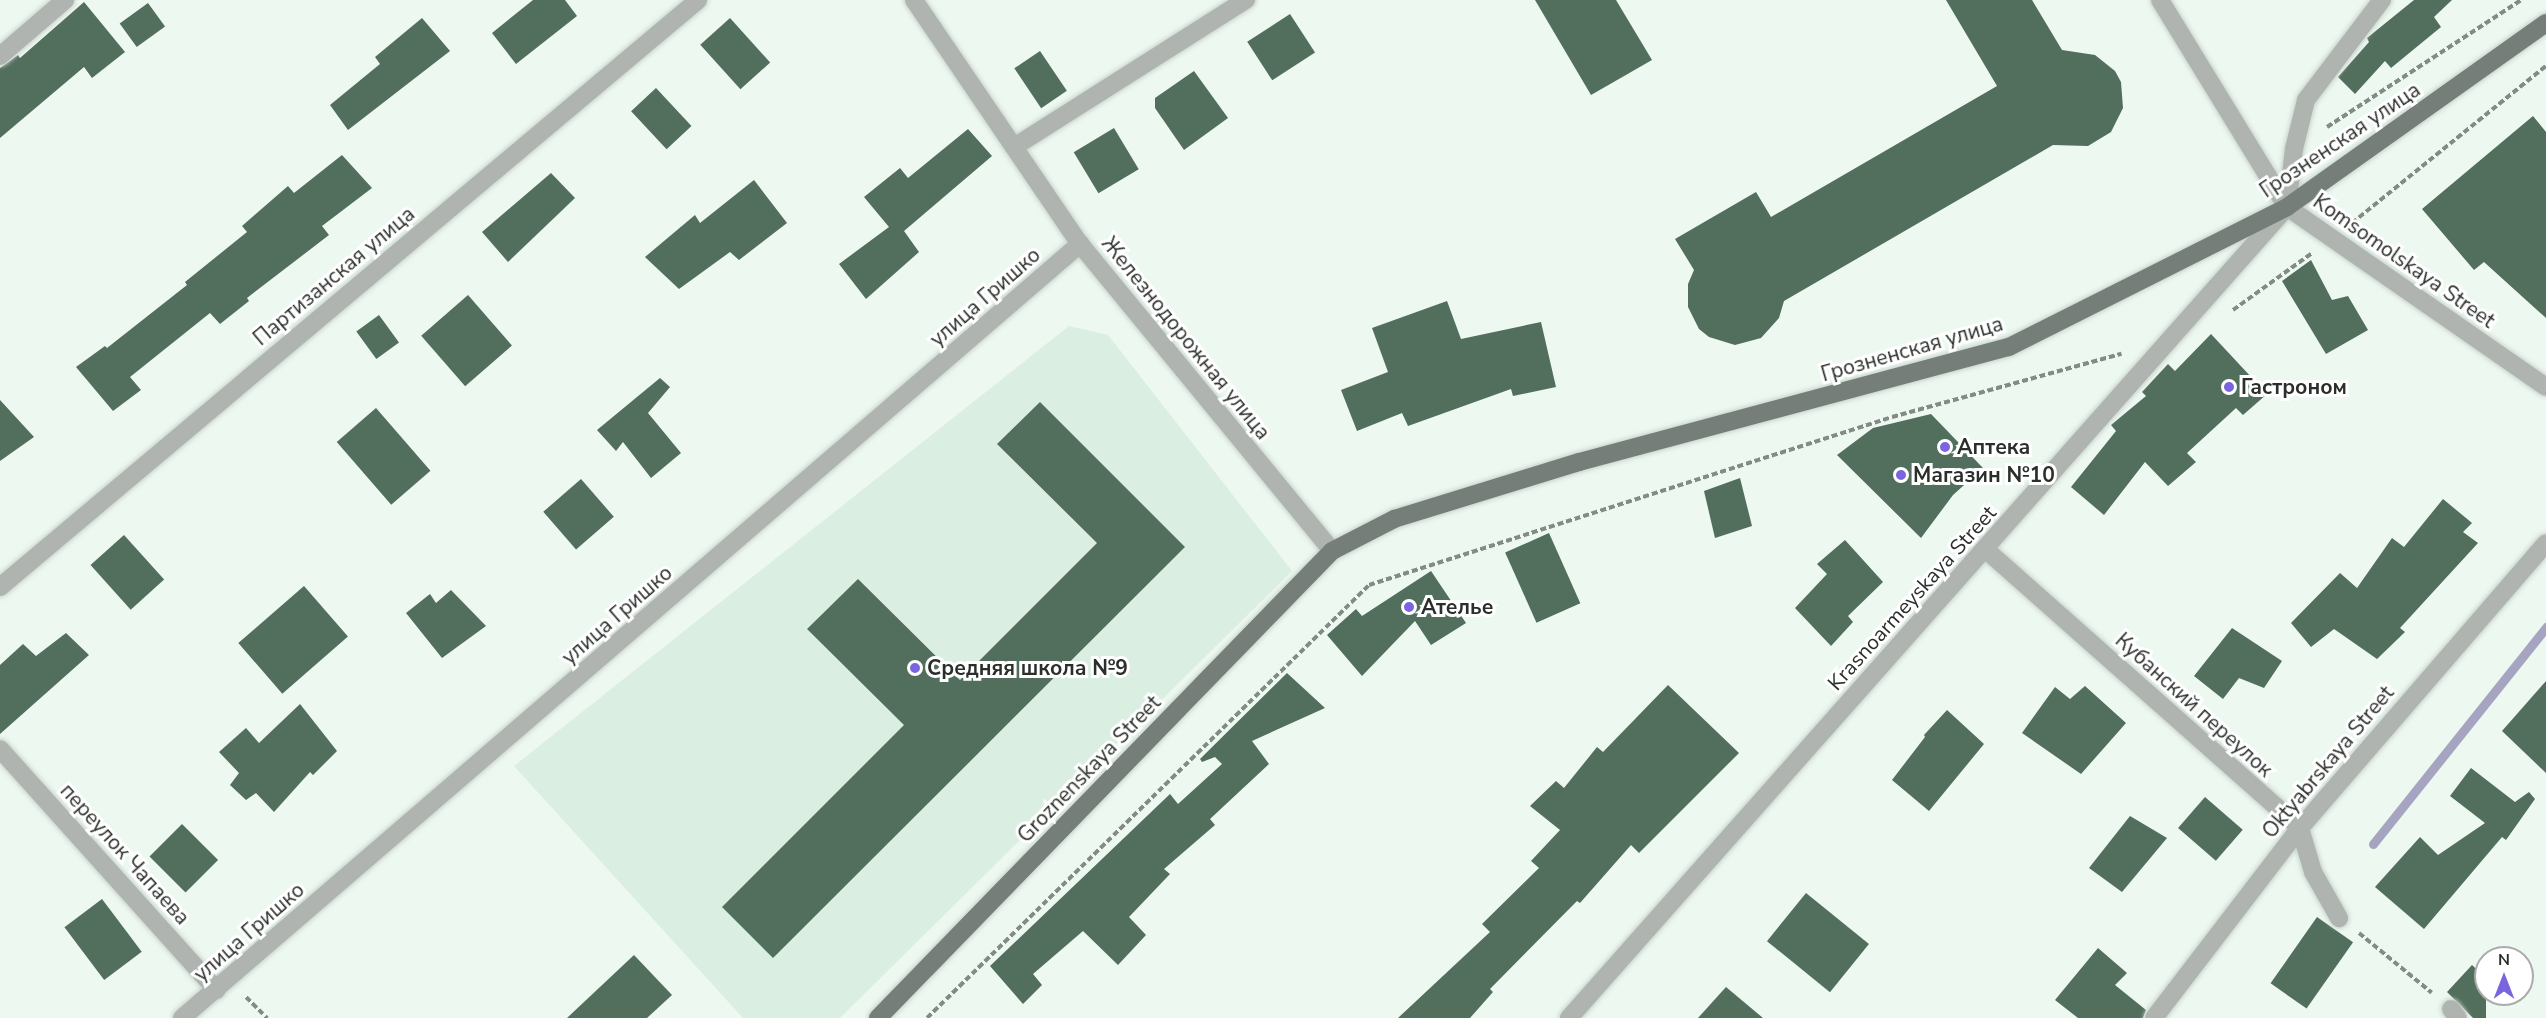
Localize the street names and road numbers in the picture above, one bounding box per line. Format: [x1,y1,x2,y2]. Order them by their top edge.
street label: Грозненская улица [2255,77,2425,203]
street label: Komsomolskaya Street [2308,189,2500,333]
street label: Партизанская улица [248,201,420,351]
street label: Железнодорожная улица [1096,231,1276,445]
street label: улица Гришко [925,242,1045,352]
street label: Грозненская улица [1818,311,2006,387]
street label: Krasnoarmeyskaya Street [1822,501,2002,695]
street label: улица Гришко [557,560,677,670]
street label: Кубанский переулок [2110,628,2278,782]
street label: Oktyabrskaya Street [2257,681,2399,843]
street label: Groznenskaya Street [1012,690,1166,848]
street label: переулок Чапаева [55,778,195,930]
street label: улица Гришко [189,877,309,987]

